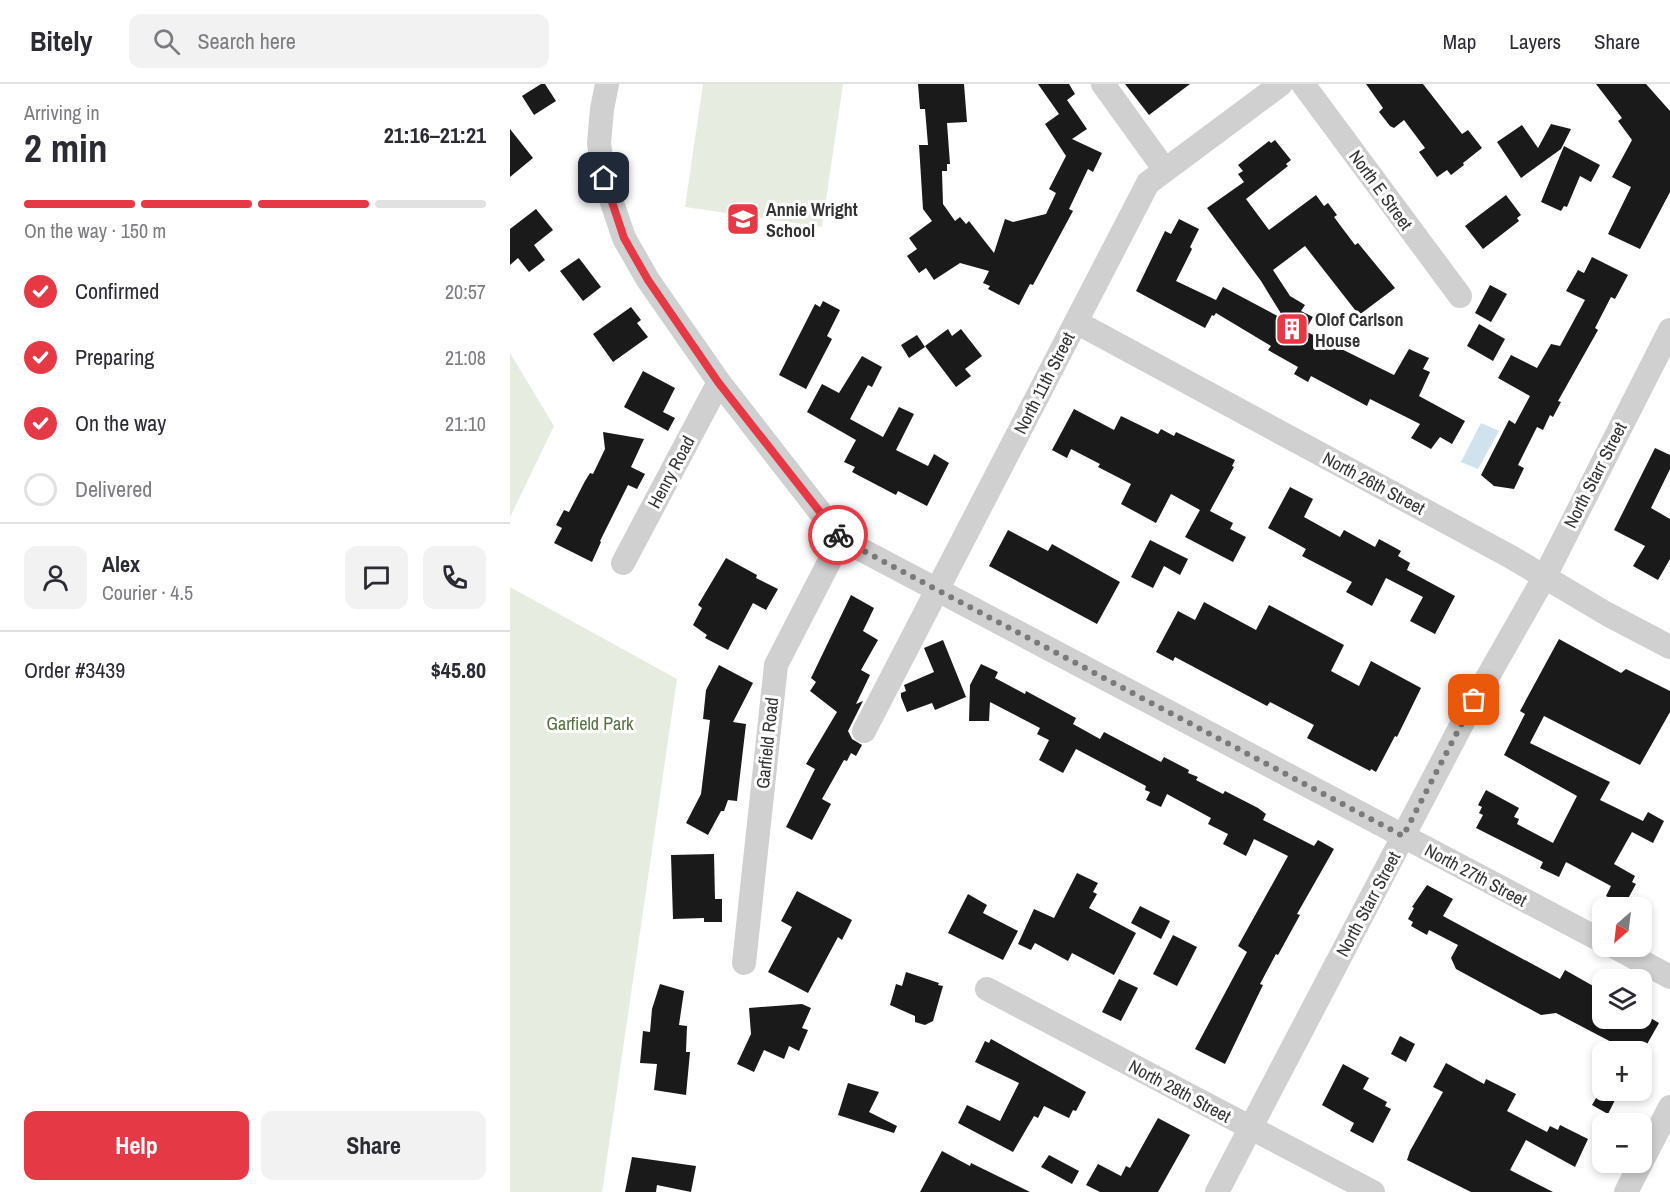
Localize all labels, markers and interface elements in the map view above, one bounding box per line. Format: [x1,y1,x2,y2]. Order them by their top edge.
search box [129,14,549,68]
text: Bitely [30,22,93,60]
icon: search [150,25,183,58]
text: Search here [198,26,296,56]
text: Map [1443,27,1476,56]
text: Layers [1509,27,1561,56]
text: Share [1594,27,1640,56]
text: Arriving in [24,99,100,126]
text: 21:16–21:21 [384,120,486,150]
text: 2 min [24,122,108,174]
street label: North E Street [1343,145,1419,235]
pin [578,152,629,203]
icon: home [587,161,620,194]
place label: Annie Wright School [766,197,858,243]
school or university icon: Annie Wright School [725,201,761,237]
text: On the way · 150 m [24,217,166,244]
icon: check [24,275,57,308]
text: Confirmed [75,276,159,306]
text: 20:57 [445,278,486,305]
place label: Olof Carlson House [1315,307,1404,353]
building icon: Olof Carlson House [1274,311,1310,347]
street label: North 11th Street [1008,328,1080,438]
icon: check [24,341,57,374]
text: Preparing [75,342,154,372]
text: 21:08 [445,344,486,371]
icon: check [24,407,57,440]
text: On the way [75,408,166,438]
text: 21:10 [445,410,486,437]
street label: North Starr Street [1558,418,1632,532]
street label: Henry Road [641,431,701,513]
street label: North 26th Street [1319,446,1429,520]
text: Delivered [75,474,152,504]
courier [808,505,868,565]
icon: bike [822,519,855,552]
button: person [24,546,87,609]
button: chat [345,546,408,609]
button: phone [423,546,486,609]
text: Alex [102,549,140,579]
text: Courier · 4.5 [102,579,193,606]
text: Order #3439 [24,655,125,685]
text: $45.80 [431,655,486,685]
pin [1448,674,1499,725]
icon: bag [1457,683,1490,716]
street label: Garfield Road [750,696,784,790]
park label: Garfield Park [547,711,634,736]
street label: North 27th Street [1421,838,1531,912]
street label: North Starr Street [1330,847,1406,961]
north arrow [1592,897,1652,957]
map controls [1592,897,1652,1173]
button: layers [1592,969,1652,1029]
button: + [1592,1041,1652,1101]
street label: North 28th Street [1125,1054,1235,1128]
button: Help [24,1111,249,1180]
button: Share [261,1111,486,1180]
button: − [1592,1113,1652,1173]

